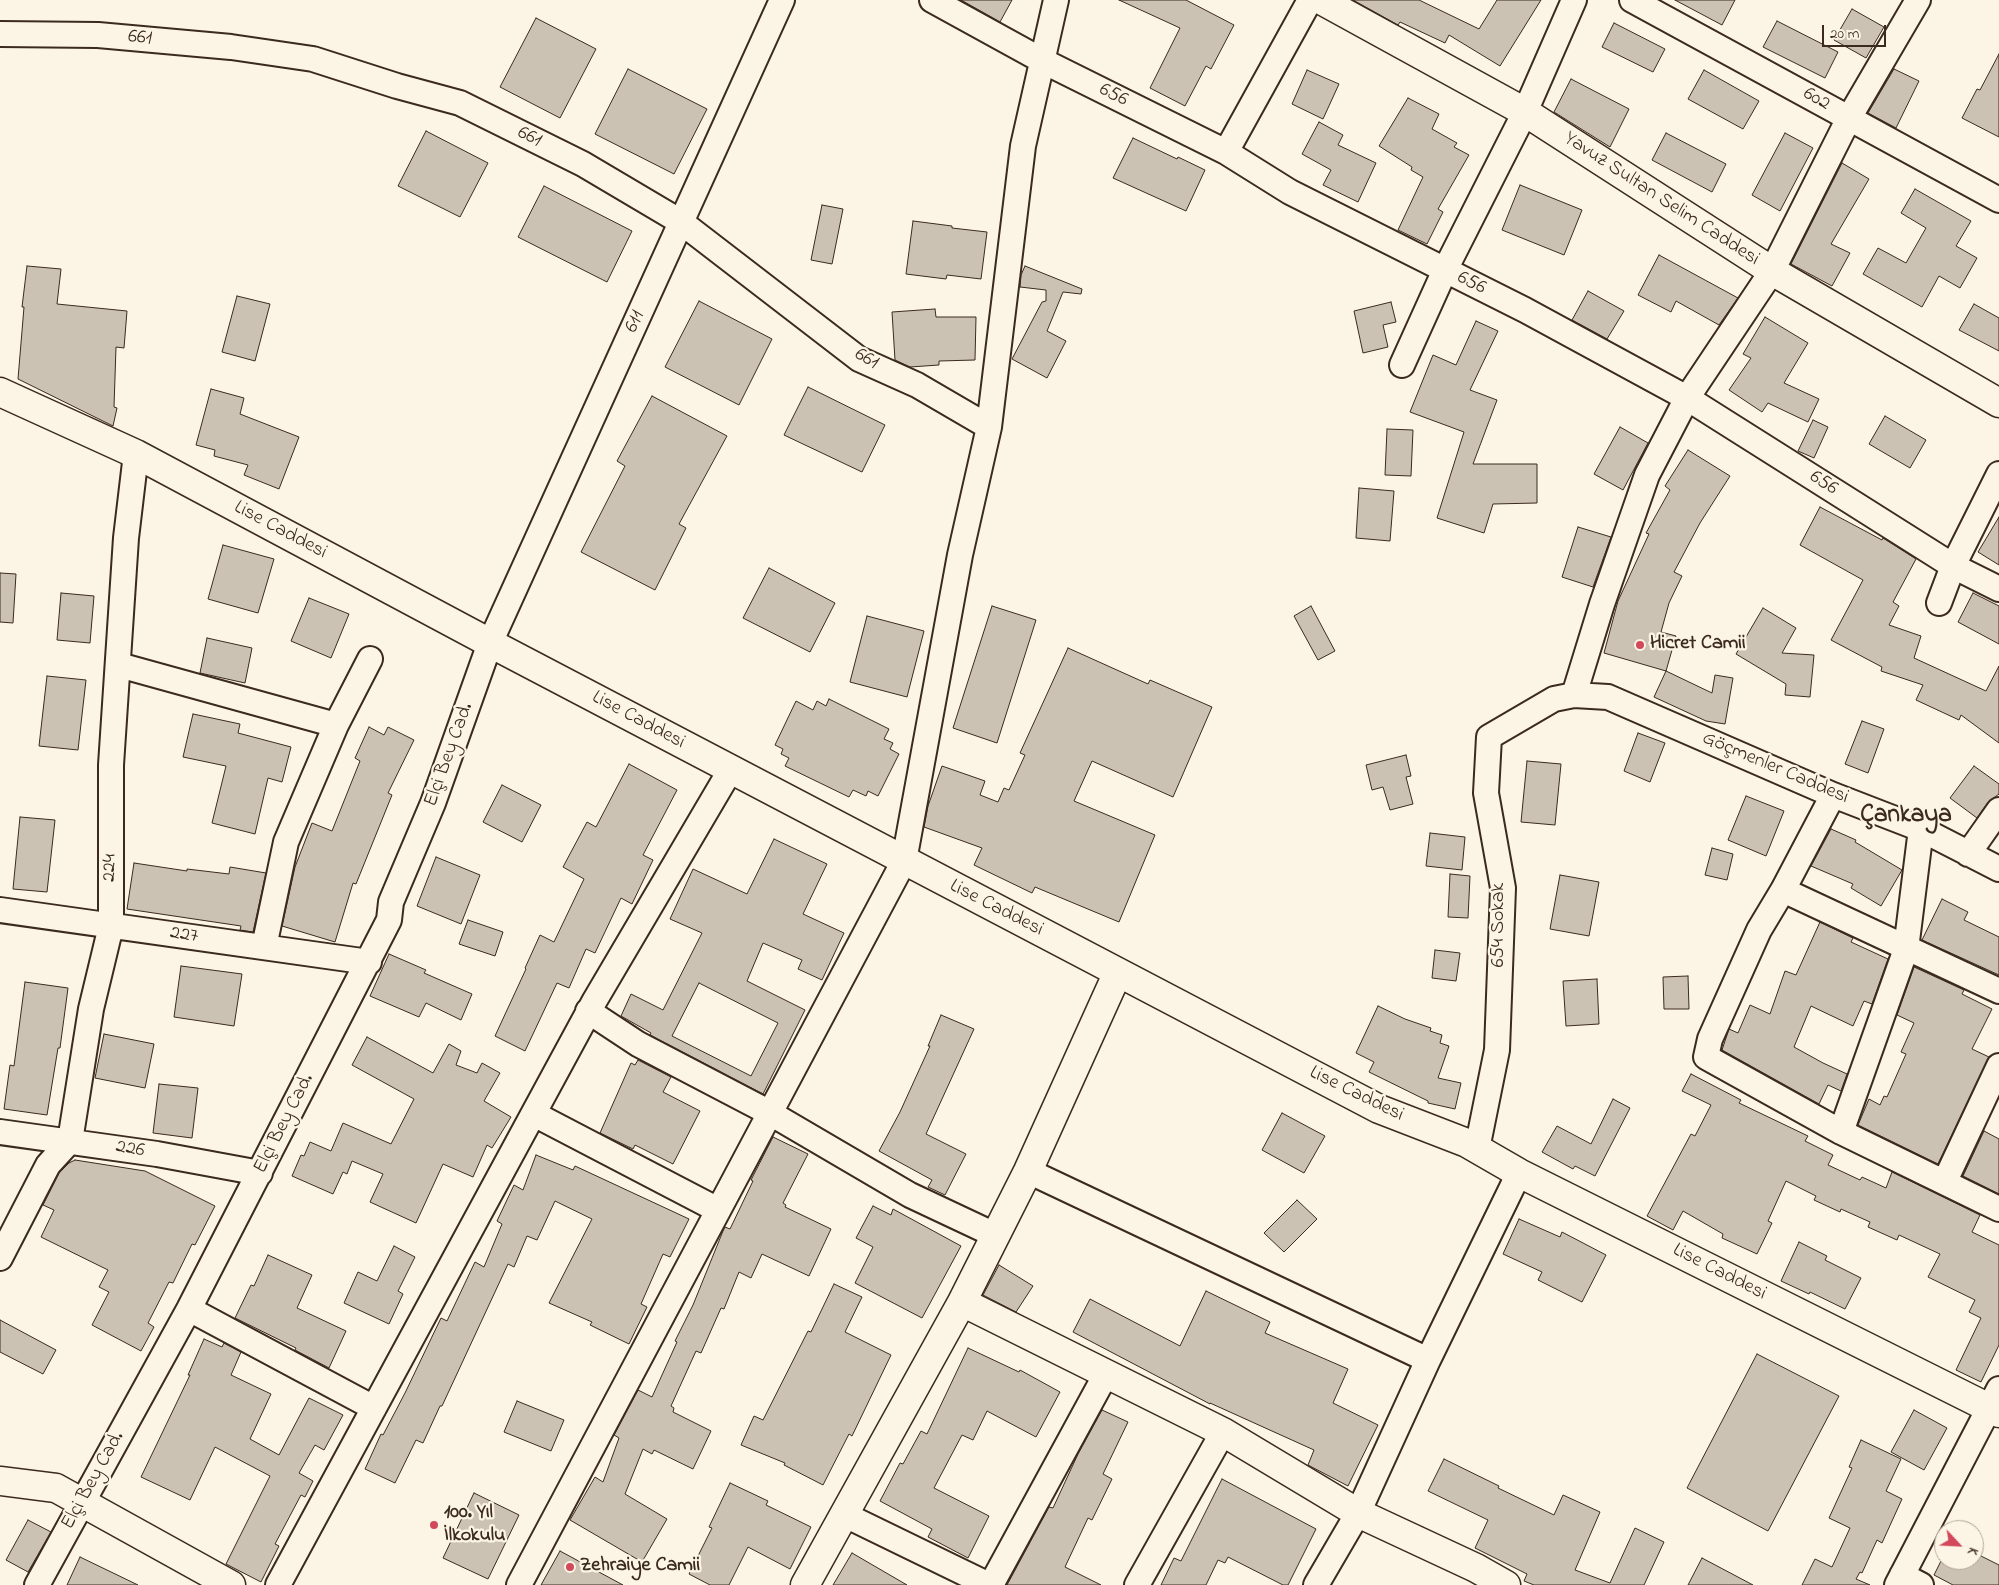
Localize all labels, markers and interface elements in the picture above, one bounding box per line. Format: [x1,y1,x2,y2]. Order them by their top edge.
scale bar [1824,15,1888,47]
text: 20 m [1830,23,1859,45]
street label: 661 [127,26,153,52]
street label: 656 [1095,79,1131,113]
street label: 602 [1798,83,1834,117]
street label: 661 [513,122,545,154]
street label: Yavuz Sultan Selim Caddesi [1559,128,1763,272]
street label: 656 [1453,267,1489,301]
street label: 611 [621,307,651,337]
street label: 661 [850,344,882,376]
street label: 656 [1804,466,1842,502]
street label: Lise Caddesi [229,496,331,566]
place label: Hicret Camii [1650,633,1745,657]
marker: Hicret Camii [1634,639,1646,651]
street label: Lise Caddesi [587,686,689,756]
street label: Elçi Bey Cad. [420,700,480,810]
street label: Göçmenler Caddesi [1698,727,1852,811]
district label: Çankaya [1860,802,1952,832]
street label: 224 [99,854,123,882]
street label: Lise Caddesi [945,875,1047,943]
street label: 654 Sokak [1488,883,1512,967]
street label: 227 [168,922,200,950]
street label: Lise Caddesi [1305,1062,1407,1128]
street label: Elçi Bey Cad. [250,1070,320,1178]
street label: 226 [114,1136,146,1164]
street label: Lise Caddesi [1668,1239,1770,1307]
street label: Elçi Bey Cad. [57,1428,131,1534]
place label: 100. Yıl İlkokulu [444,1502,505,1549]
marker: 100. Yıl İlkokulu [428,1519,440,1531]
north arrow [1934,1520,1984,1570]
text: K [1961,1544,1983,1559]
place label: Zehraiye Camii [580,1555,700,1579]
marker: Zehraiye Camii [564,1561,576,1573]

